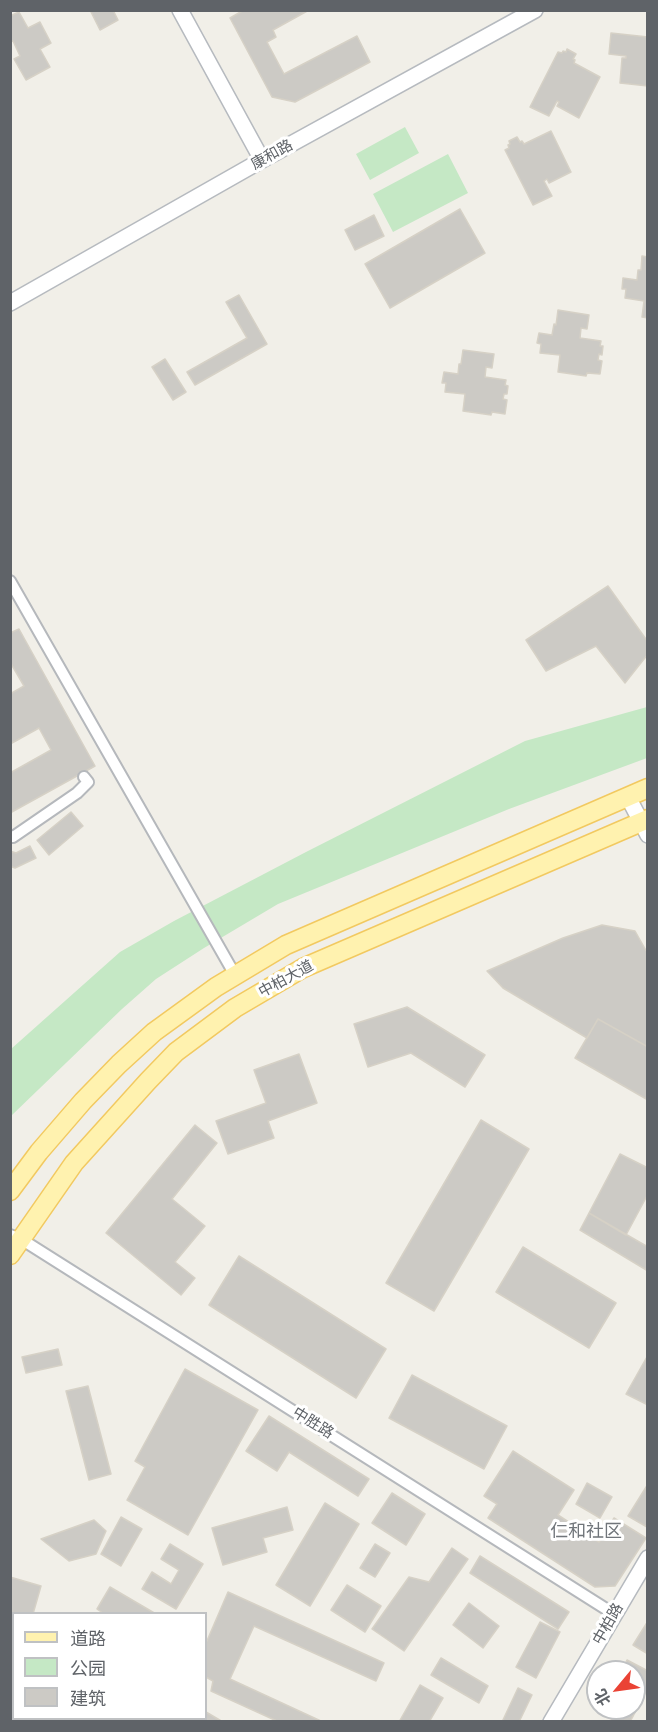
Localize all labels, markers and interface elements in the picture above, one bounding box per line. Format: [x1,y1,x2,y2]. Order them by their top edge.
street label: 康和路 [248,136,296,174]
street label: 中柏大道 [255,957,317,1001]
street label: 中胜路 [289,1403,337,1443]
district label: 仁和社区 [550,1521,622,1543]
street label: 中柏路 [589,1600,627,1648]
legend [12,1612,207,1720]
text: 道路 [70,1627,106,1650]
text: 公园 [70,1657,106,1680]
north arrow [586,1660,646,1720]
text: 北 [589,1686,615,1710]
text: 建筑 [70,1687,106,1710]

